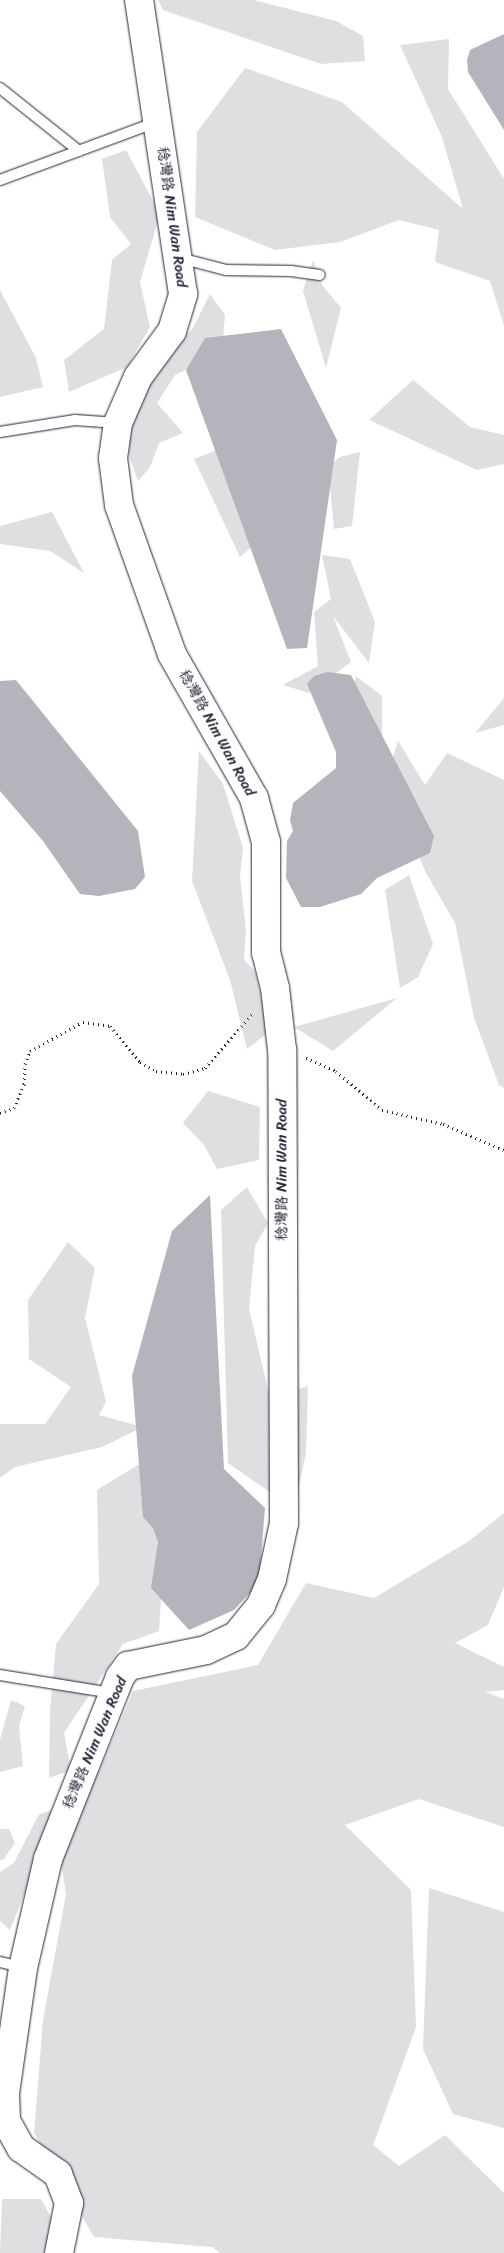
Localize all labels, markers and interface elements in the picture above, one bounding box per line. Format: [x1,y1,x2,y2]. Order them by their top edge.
street label: 稔灣路 Nim Wan Road [153,145,191,289]
street label: 稔灣路 Nim Wan Road [175,666,259,800]
street label: 稔灣路 Nim Wan Road [273,1099,291,1241]
street label: 稔灣路 Nim Wan Road [59,1674,131,1812]

